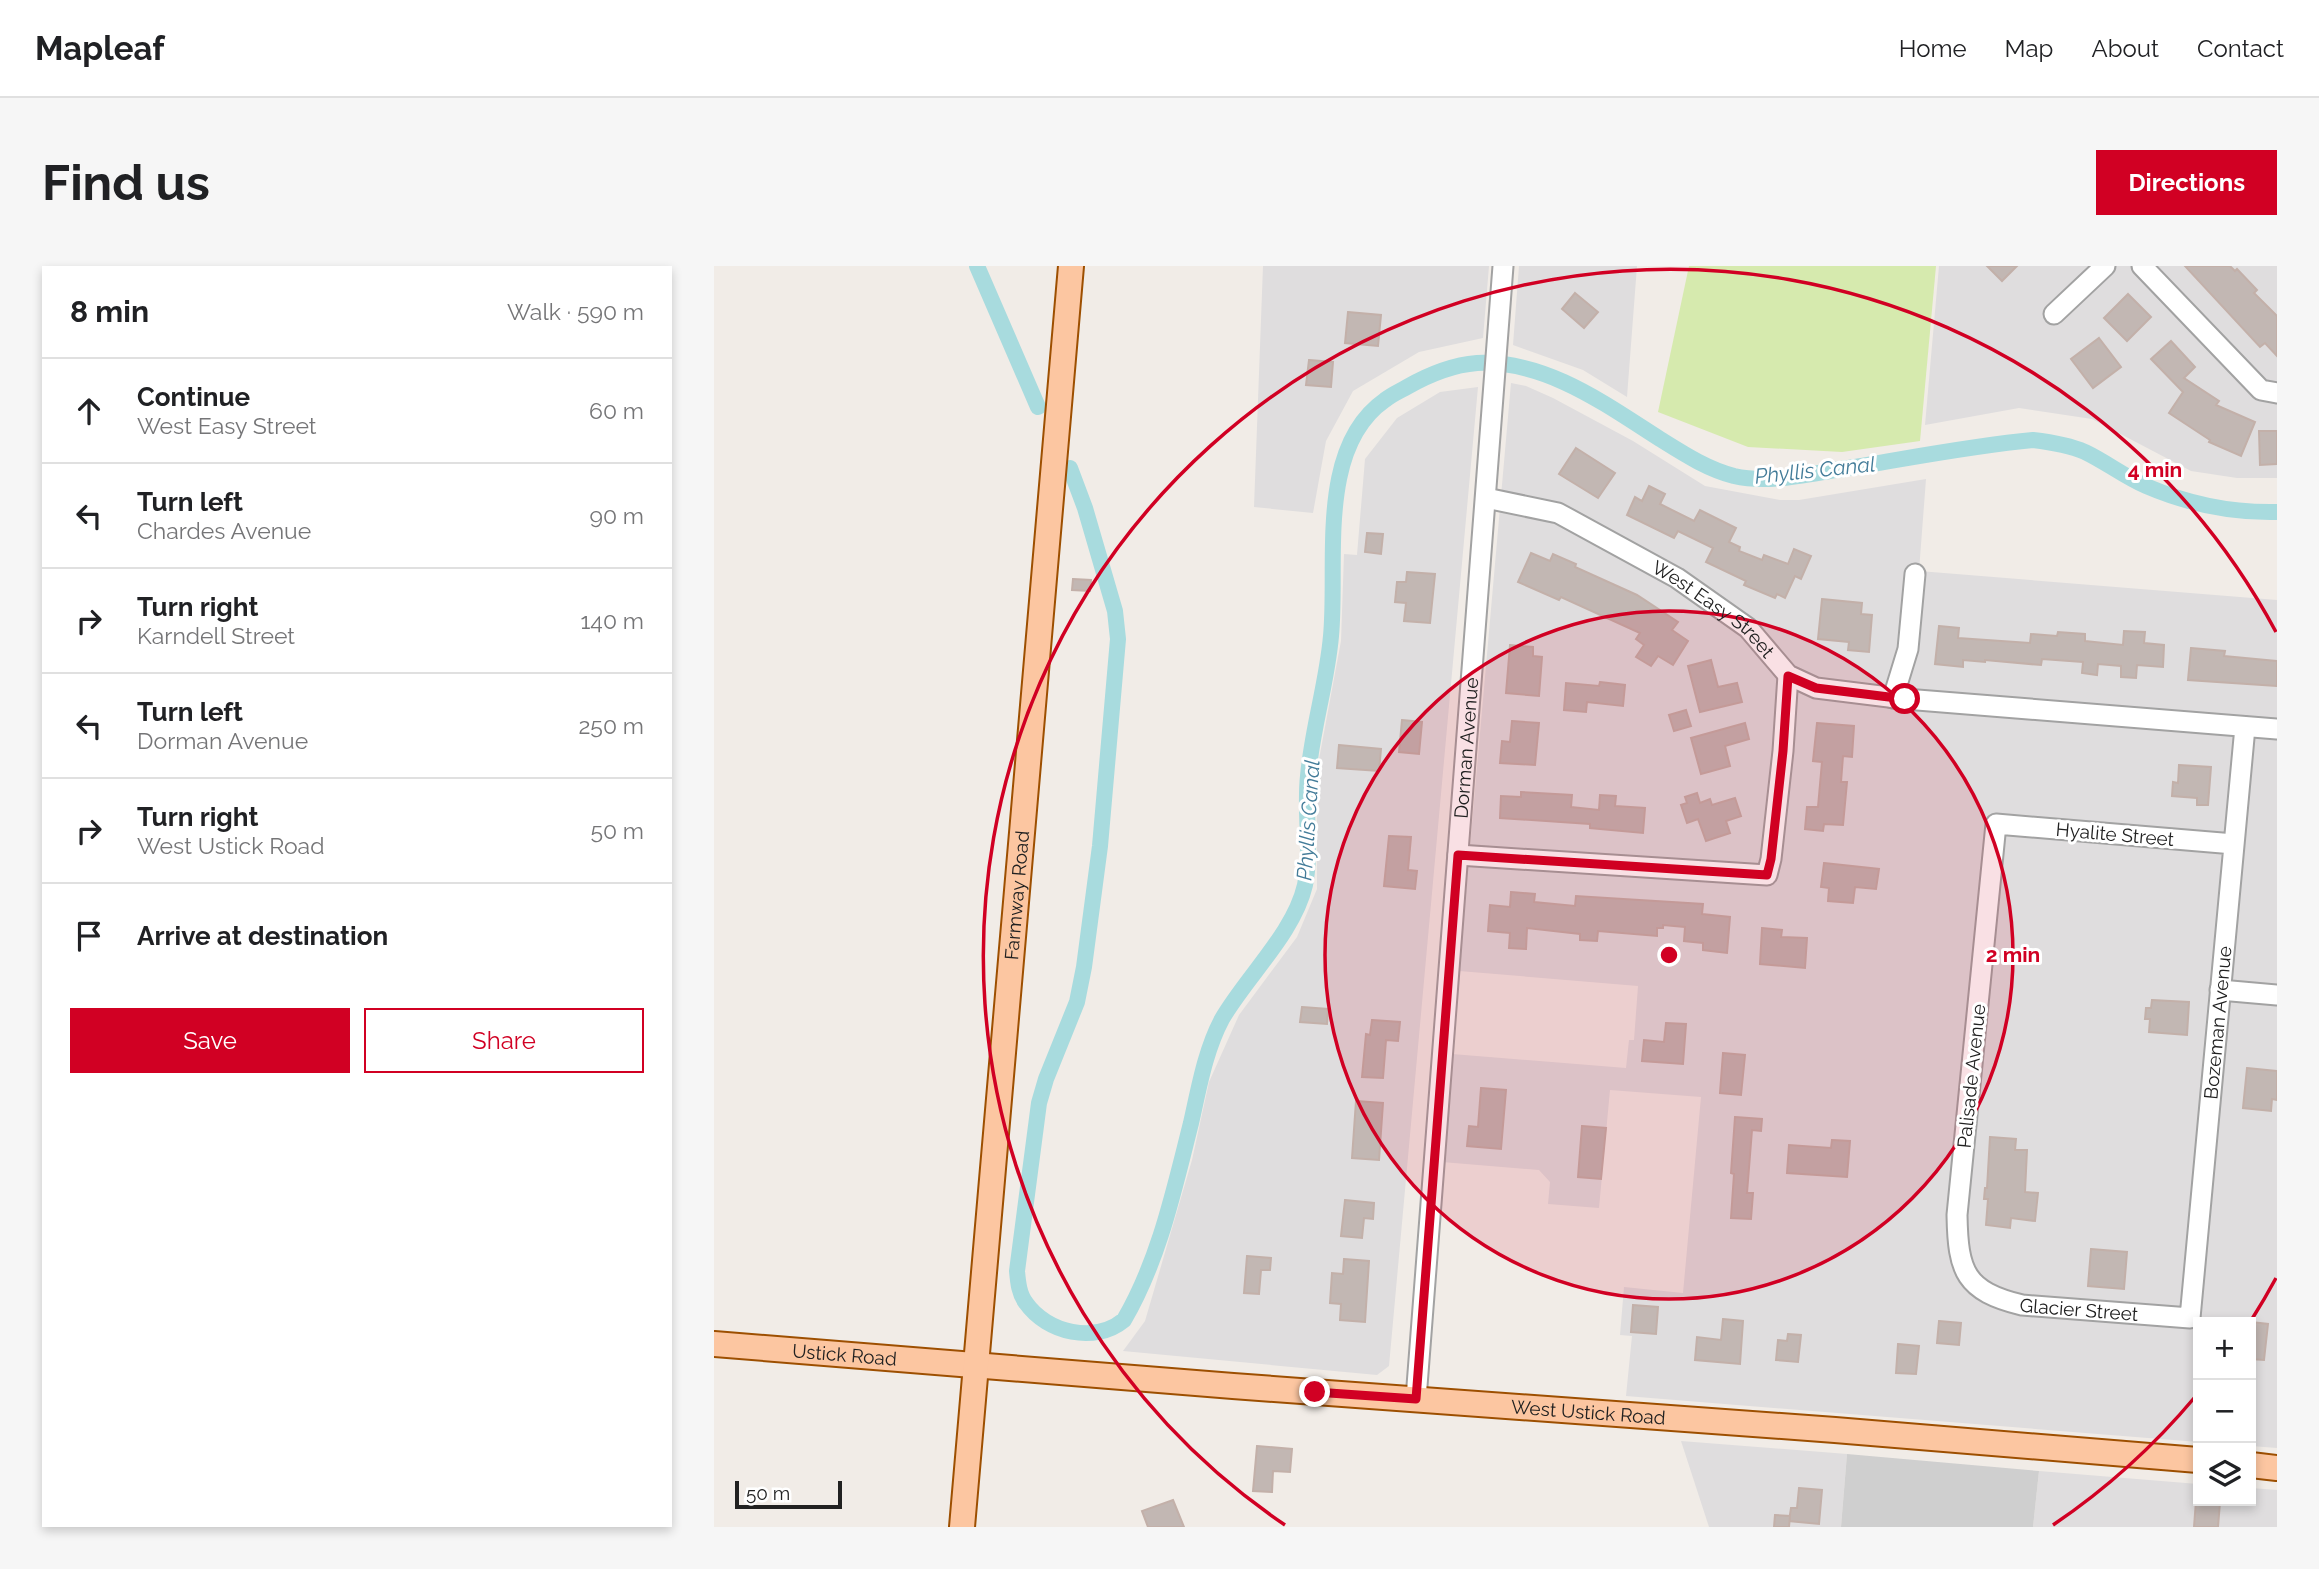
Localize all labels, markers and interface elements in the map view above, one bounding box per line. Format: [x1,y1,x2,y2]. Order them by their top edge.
text: Mapleaf [35,29,165,68]
text: Home [1899,34,1967,63]
text: Map [2005,34,2053,63]
text: About [2091,34,2159,63]
text: Contact [2197,34,2284,63]
button: Directions [2096,150,2277,215]
text: Find us [42,154,210,211]
text: 8 min [70,294,149,329]
text: Walk · 590 m [507,298,644,325]
text: Continue [137,382,250,412]
icon: ahead [70,392,108,430]
text: 60 m [589,397,644,424]
text: West Easy Street [137,412,317,439]
water label: Phyllis Canal [1754,451,1876,489]
text: 4 min [2128,457,2182,482]
text: Turn left [137,487,243,517]
icon: left [70,497,108,535]
text: 90 m [589,502,644,529]
text: Chardes Avenue [137,517,311,544]
street label: West Easy Street [1649,556,1780,662]
text: Turn right [137,592,258,622]
icon: right [70,602,108,640]
text: 140 m [581,607,644,634]
text: Karndell Street [137,622,295,649]
street label: Dorman Avenue [1450,677,1482,819]
route start [1889,683,1920,714]
text: Turn left [137,697,243,727]
icon: left [70,707,108,745]
text: 250 m [578,712,644,739]
text: Dorman Avenue [137,727,308,754]
water label: Phyllis Canal [1291,759,1325,881]
text: Turn right [137,802,258,832]
icon: right [70,812,108,850]
text: 50 m [590,817,644,844]
street label: Hyalite Street [2055,818,2176,850]
street label: Farmway Road [1000,830,1033,961]
text: West Ustick Road [137,832,324,859]
icon: arrive [70,917,108,955]
text: Arrive at destination [137,921,388,951]
text: 2 min [1986,942,2040,967]
centre of rings [1657,943,1681,967]
street label: Bozeman Avenue [2199,945,2236,1100]
street label: Palisade Avenue [1952,1003,1990,1149]
button: Save [70,1008,350,1073]
button: Share [364,1008,644,1073]
street label: Glacier Street [2019,1294,2140,1325]
map controls [2193,1317,2256,1506]
button: + [2193,1317,2256,1380]
street label: Ustick Road [791,1339,898,1370]
route end [1299,1376,1330,1407]
button: − [2193,1380,2256,1443]
street label: West Ustick Road [1510,1395,1666,1429]
button: layers [2193,1443,2256,1506]
scale bar [735,1478,842,1510]
text: 50 m [746,1482,790,1504]

